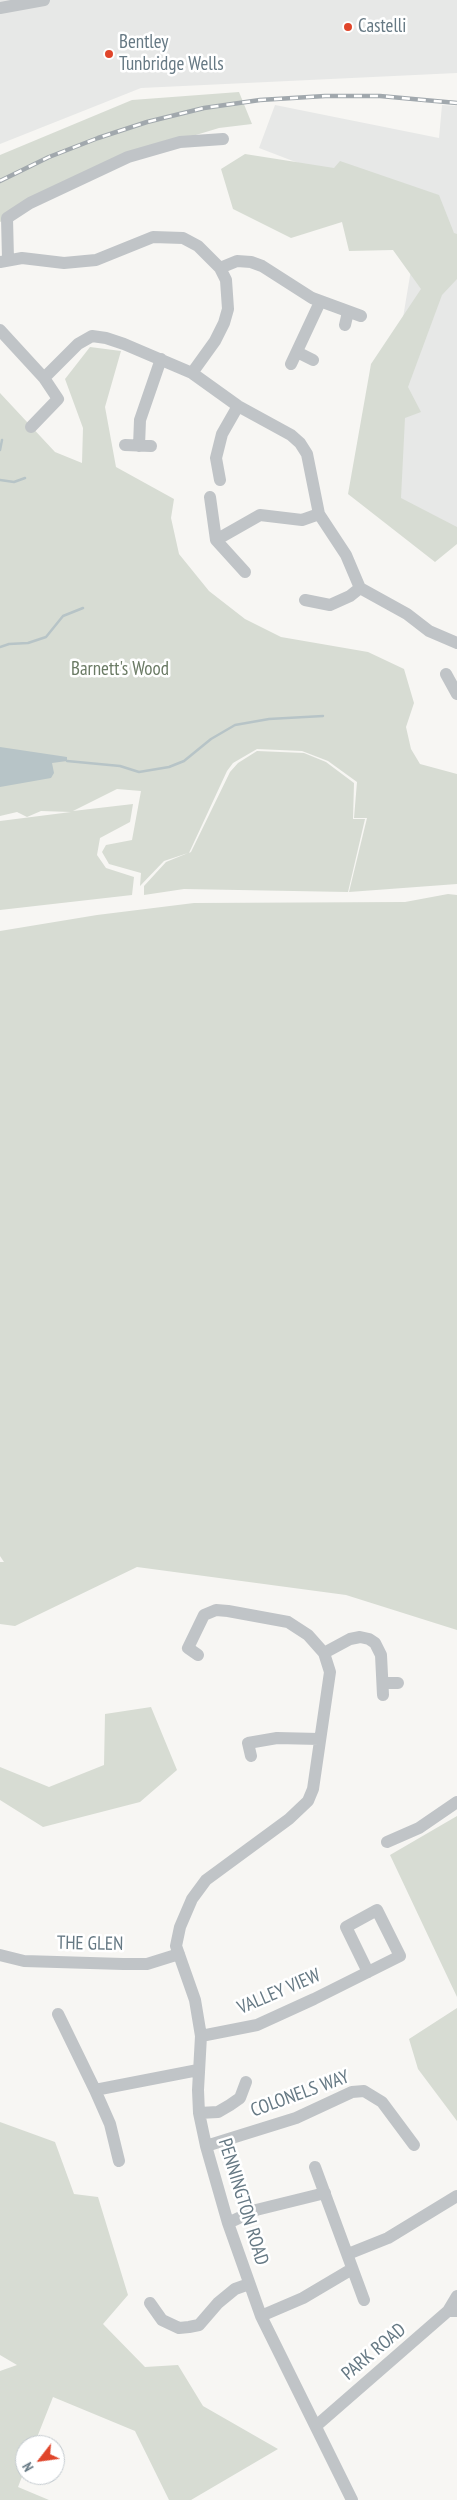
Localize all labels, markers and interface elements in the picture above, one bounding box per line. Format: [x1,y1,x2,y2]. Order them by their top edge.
place label: Castelli [358,16,406,38]
marker: Castelli [342,21,354,33]
place label: Bentley Tunbridge Wells [119,32,224,76]
marker: Bentley Tunbridge Wells [103,48,115,60]
park label: Barnett's Wood [71,659,169,681]
street label: THE GLEN [57,1932,123,1956]
street label: VALLEY VIEW [234,1964,324,2020]
street label: COLONELS WAY [248,2066,352,2122]
street label: PENNINGTON ROAD [213,2136,273,2268]
street label: PARK ROAD [337,2319,411,2385]
north arrow [15,2435,65,2485]
text: N [18,2459,38,2475]

